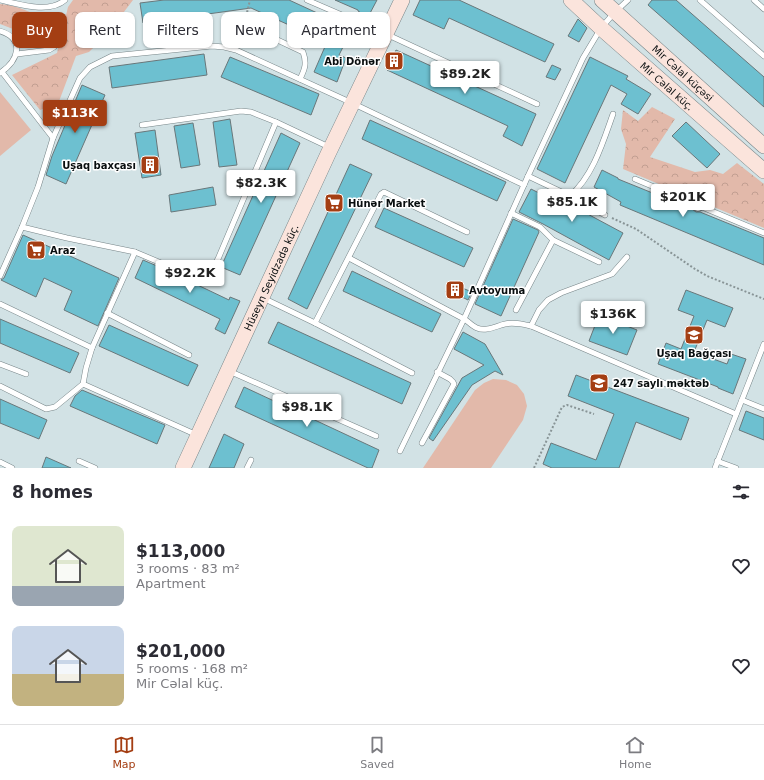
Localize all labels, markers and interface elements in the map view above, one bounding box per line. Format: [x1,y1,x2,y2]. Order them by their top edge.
chip: Buy [12,12,67,48]
chip: Rent [75,12,135,48]
chip: Filters [143,12,213,48]
chip: New [221,12,279,48]
chip: Apartment [287,12,390,48]
street label: Mir Cəlal küçəsi [650,43,716,103]
building icon: Abi Dönər [383,50,405,72]
place label: Abi Dönər [324,56,380,67]
street label: Mir Cəlal küç. [638,60,696,112]
pin: $89.2K [432,61,498,95]
text: $89.2K [439,66,491,81]
pin: $113K [47,100,103,134]
text: $113K [52,105,98,120]
building icon: Uşaq baxçası [139,154,161,176]
place label: Uşaq baxçası [62,160,136,171]
pin: $82.3K [228,170,294,204]
text: $82.3K [235,175,287,190]
pin: $201K [655,184,711,218]
pin: $85.1K [539,189,605,223]
text: $201K [660,189,706,204]
supermarket icon: Hünər Market [323,192,345,214]
text: $85.1K [546,194,598,209]
place label: Hünər Market [348,198,426,209]
street label: Hüseyn Seyidzadə küç. [242,222,300,332]
supermarket icon: Araz [25,239,47,261]
place label: Araz [50,245,75,256]
pin: $92.2K [157,260,223,294]
text: $92.2K [164,265,216,280]
building icon: Avtoyuma [444,279,466,301]
place label: Avtoyuma [469,285,525,296]
pin: $136K [585,301,641,335]
text: $136K [590,306,636,321]
school or university icon: Uşaq Bağçası [683,324,705,346]
place label: Uşaq Bağçası [656,348,732,359]
school or university icon: 247 saylı məktəb [588,372,610,394]
place label: 247 saylı məktəb [613,378,709,389]
pin: $98.1K [274,394,340,428]
text: $98.1K [281,399,333,414]
icon: filters [730,481,752,503]
text: 8 homes [12,482,93,502]
text: $113,000 [136,541,225,561]
icon: home [44,542,92,590]
icon: heart [730,555,752,577]
text: 3 rooms · 83 m² [136,561,240,576]
text: Apartment [136,576,206,591]
text: $201,000 [136,641,225,661]
icon: home [44,642,92,690]
icon: heart [730,655,752,677]
text: 5 rooms · 168 m² [136,661,248,676]
text: Mir Cəlal küç. [136,676,223,691]
tab: Map [112,734,136,771]
tab: Saved [360,734,394,771]
tab: Home [619,734,652,771]

